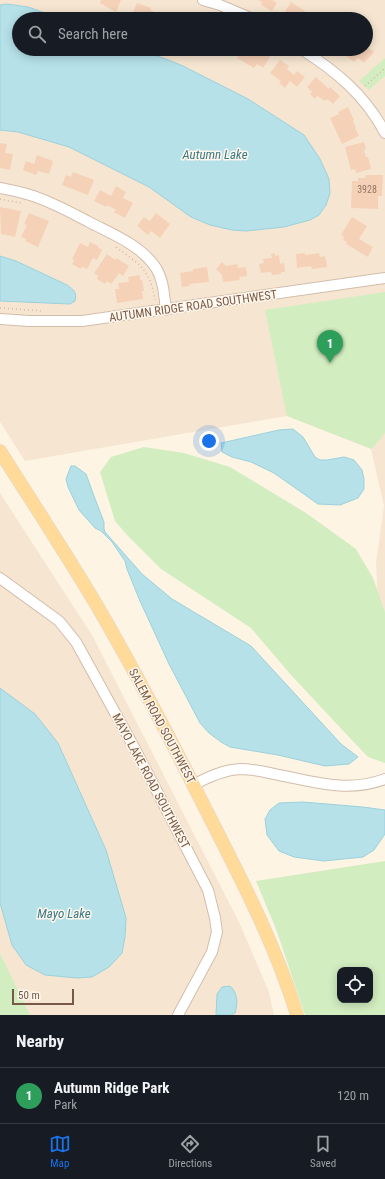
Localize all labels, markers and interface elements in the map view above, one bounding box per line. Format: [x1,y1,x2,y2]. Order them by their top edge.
search box [12,12,373,56]
icon: search [26,23,48,45]
text: Search here [58,25,128,43]
water label: Autumn Lake [181,147,248,162]
house number: 3928 [357,184,377,195]
street label: AUTUMN RIDGE ROAD SOUTHWEST [108,287,278,325]
pin: 1 [317,330,343,363]
your location [199,431,219,451]
street label: SALEM ROAD SOUTHWEST [126,666,198,786]
street label: MAYO LAKE ROAD SOUTHWEST [109,711,193,851]
water label: Mayo Lake [37,906,91,921]
map controls [337,967,373,1003]
button: locate [337,967,373,1003]
scale bar [12,987,74,1006]
text: 50 m [18,989,40,1002]
text: Nearby [16,1031,64,1051]
text: Autumn Ridge Park [54,1079,170,1097]
text: 1 [26,1088,32,1103]
text: 120 m [337,1088,369,1103]
text: Park [54,1097,77,1112]
tab: Map [49,1133,71,1170]
tab: Directions [168,1133,212,1170]
tab: Saved [310,1133,336,1170]

